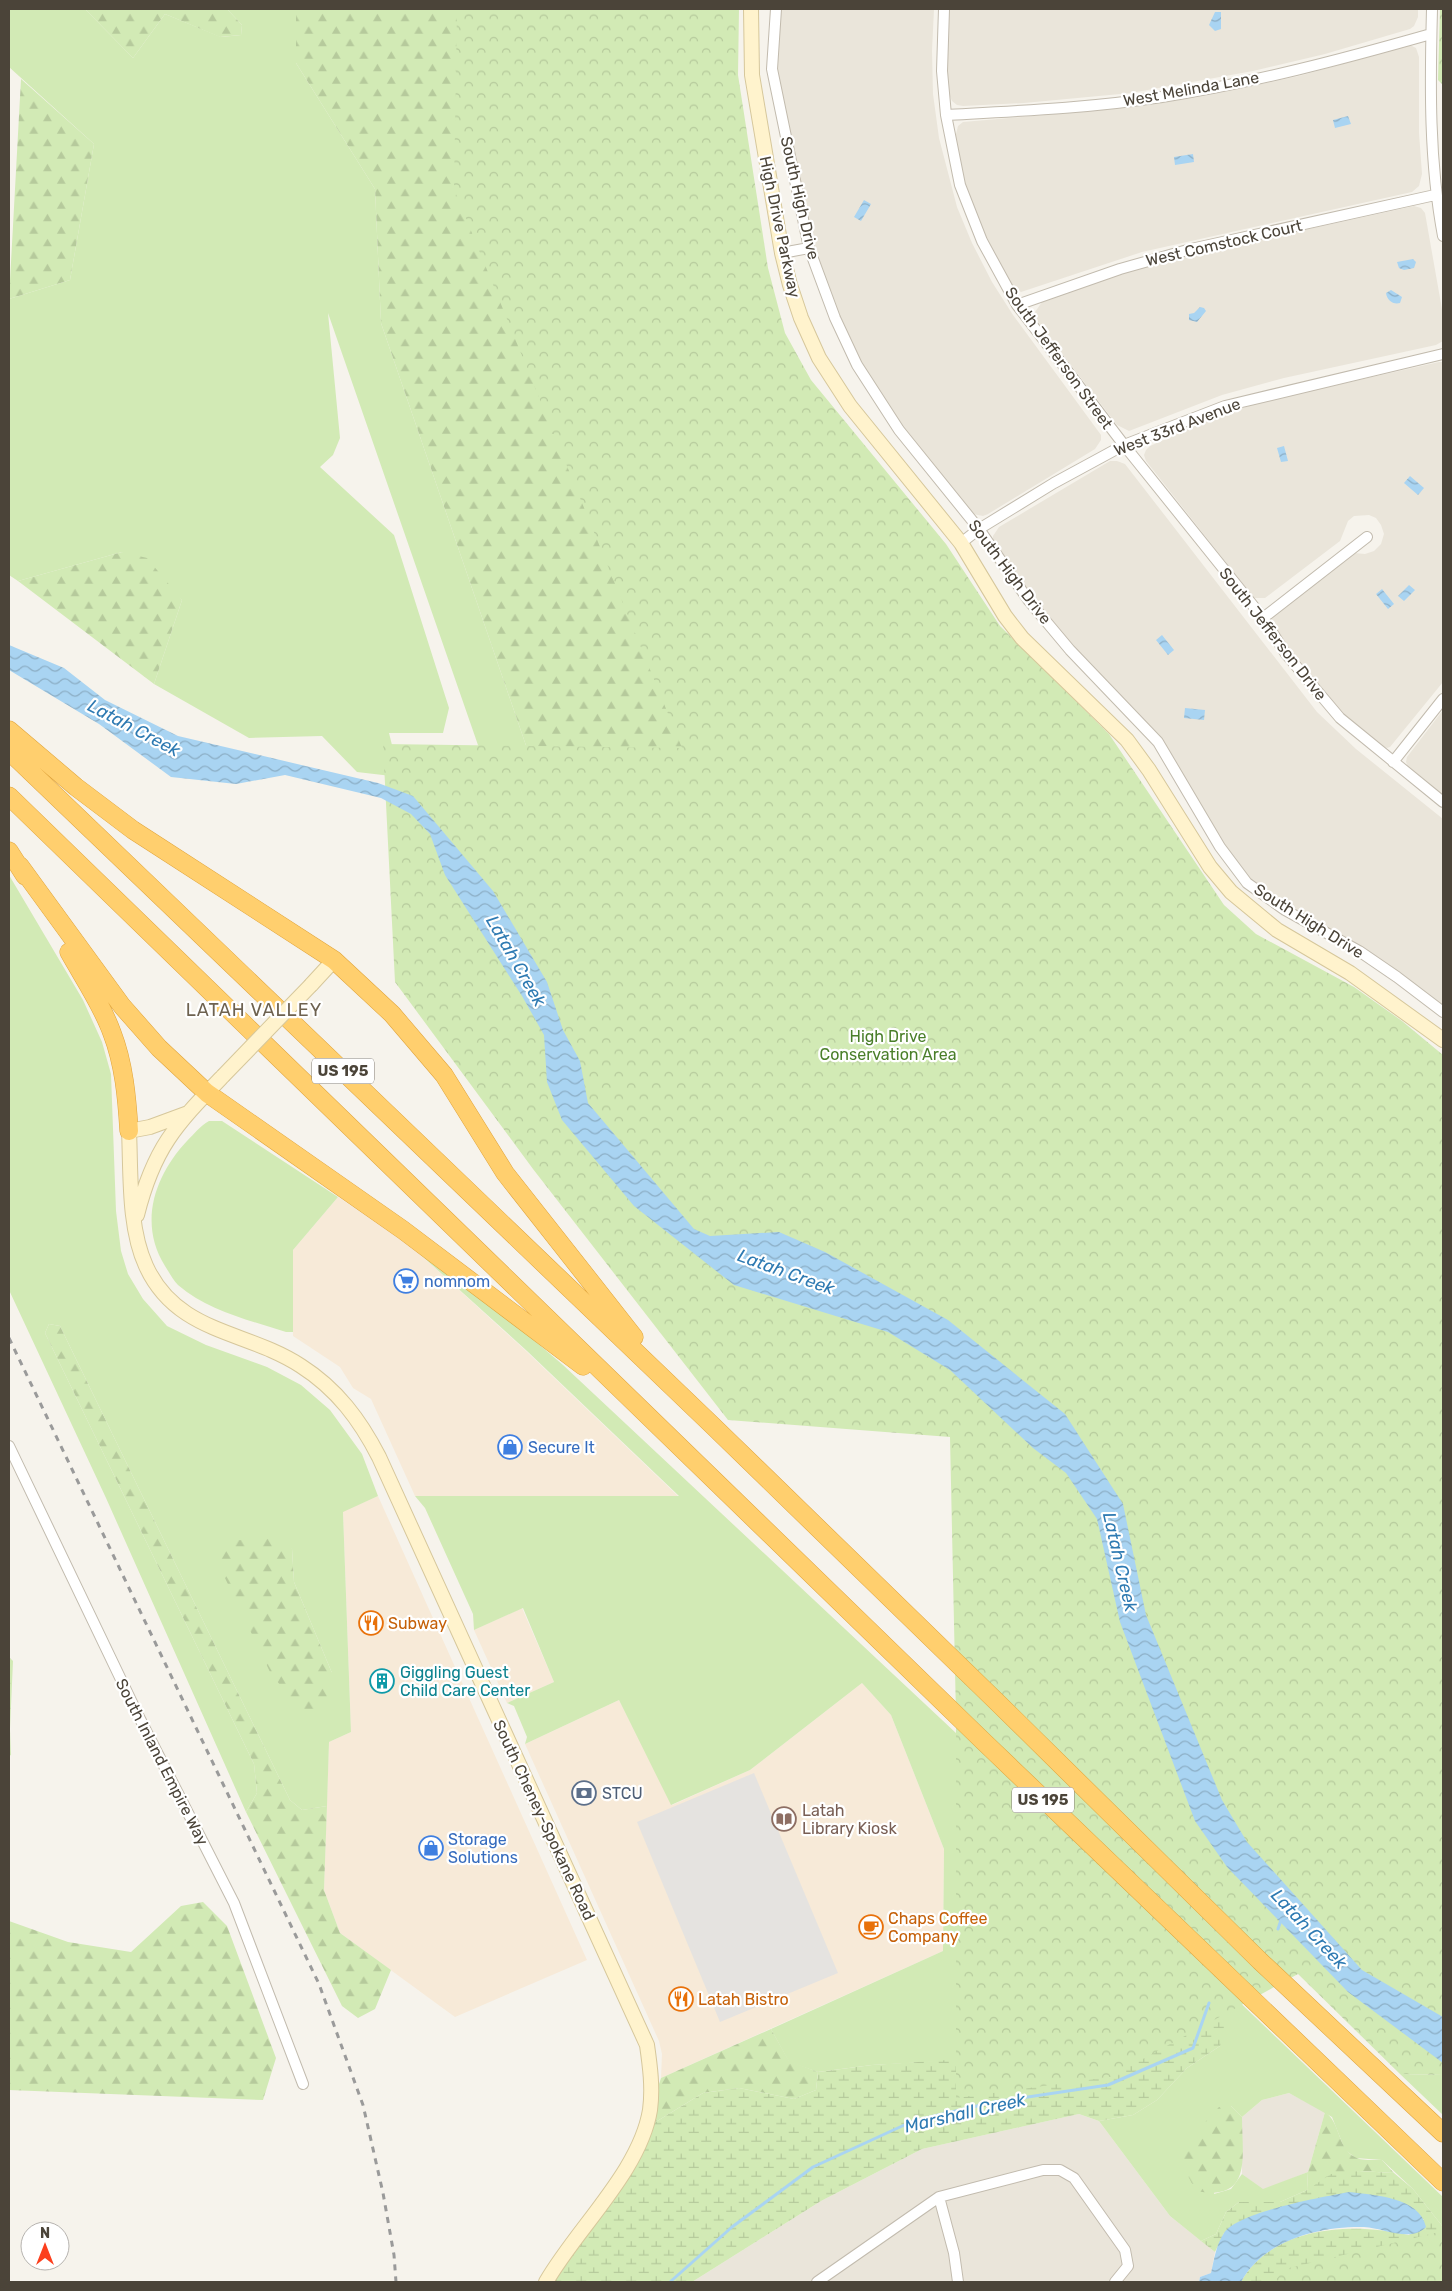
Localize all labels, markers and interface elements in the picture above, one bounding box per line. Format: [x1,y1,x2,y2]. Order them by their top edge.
street label: West Melinda Lane [1122,68,1260,110]
street label: South High Drive [777,135,823,261]
street label: High Drive Parkway [756,154,804,300]
street label: West Comstock Court [1144,216,1304,270]
street label: South Jefferson Street [1001,283,1117,433]
street label: West 33rd Avenue [1111,394,1243,460]
street label: South High Drive [965,516,1055,628]
street label: South Jefferson Drive [1215,564,1331,704]
water label: Latah Creek [84,694,185,762]
street label: South High Drive [1251,880,1367,962]
water label: Latah Creek [481,912,551,1011]
district label: LATAH VALLEY [186,999,322,1021]
park label: High Drive Conservation Area [820,1027,956,1064]
road number: US 195 [312,1058,374,1084]
water label: Latah Creek [735,1244,838,1300]
supermarket icon: nomnom [393,1268,419,1294]
place label: nomnom [424,1272,490,1291]
shop icon: Secure It [497,1434,523,1460]
place label: Secure It [528,1438,595,1457]
water label: Latah Creek [1098,1510,1142,1615]
restaurant icon: Subway [358,1610,384,1636]
place label: Subway [388,1614,447,1633]
place label: Giggling Guest Child Care Center [400,1663,530,1700]
building icon: Giggling Guest Child Care Center [369,1668,395,1694]
street label: South Inland Empire Way [112,1676,212,1849]
street label: South Cheney-Spokane Road [489,1717,599,1923]
bank icon: STCU [571,1780,597,1806]
place label: STCU [602,1784,643,1803]
road number: US 195 [1012,1788,1074,1812]
place label: Latah Library Kiosk [802,1801,897,1838]
library icon: Latah Library Kiosk [771,1806,797,1832]
place label: Storage Solutions [448,1830,518,1867]
shop icon: Storage Solutions [418,1835,444,1861]
water label: Latah Creek [1266,1884,1352,1974]
place label: Chaps Coffee Company [888,1909,987,1946]
cafe icon: Chaps Coffee Company [858,1914,884,1940]
restaurant icon: Latah Bistro [668,1986,694,2012]
place label: Latah Bistro [698,1990,789,2009]
water label: Marshall Creek [902,2088,1028,2138]
north arrow [20,2221,70,2271]
text: N [40,2225,50,2242]

